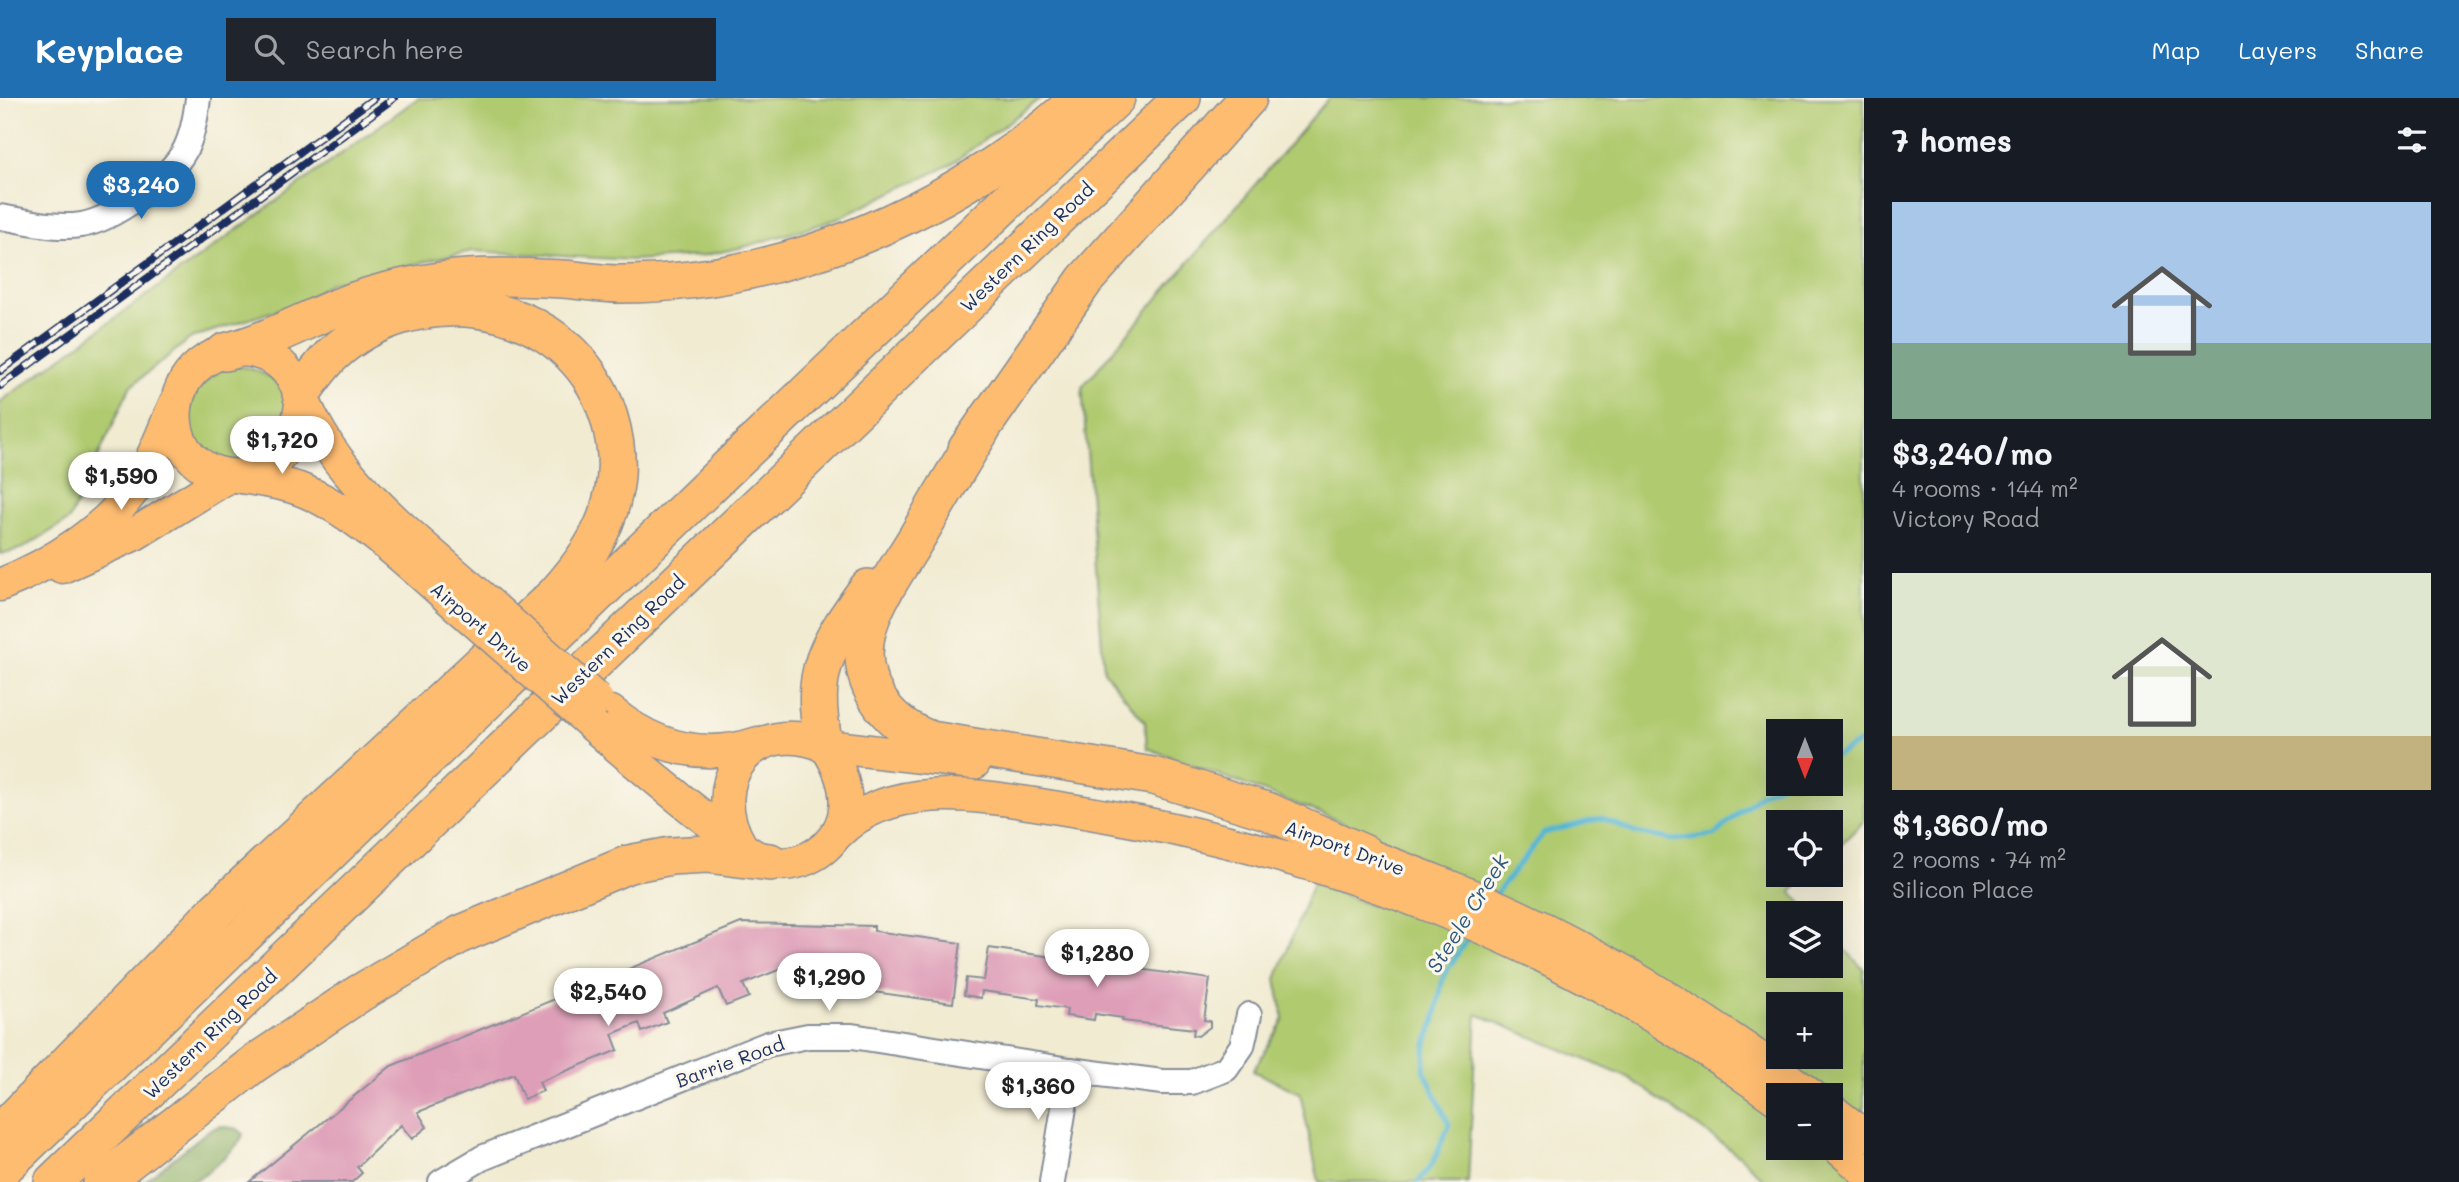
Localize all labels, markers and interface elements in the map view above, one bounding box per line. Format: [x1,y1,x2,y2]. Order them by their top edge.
search box [226,18,716,81]
text: Keyplace [35,28,184,71]
icon: search [250,30,288,68]
text: Search here [306,32,464,66]
text: Map [2152,34,2200,65]
text: Layers [2238,34,2317,65]
text: Share [2355,34,2424,65]
text: 7 homes [1892,120,2012,160]
icon: filters [2393,121,2431,159]
pin: $3,240 [84,162,198,221]
text: $3,240 [102,169,180,199]
street label: Western Ring Road [954,176,1099,317]
icon: home [2099,248,2225,374]
pin: $1,720 [225,416,339,476]
text: $1,720 [246,424,318,454]
text: $3,240/mo [1892,433,2052,473]
pin: $1,590 [64,452,178,512]
text: $1,590 [84,460,158,490]
text: 4 rooms · 144 m² [1892,473,2078,503]
text: Victory Road [1892,503,2039,533]
street label: Western Ring Road [545,569,690,710]
street label: Airport Drive [426,576,537,677]
icon: home [2099,619,2225,745]
north arrow [1766,719,1843,796]
map controls [1766,719,1843,1160]
text: $1,360/mo [1892,804,2048,844]
button: locate [1766,810,1843,887]
street label: Airport Drive [1282,814,1409,881]
text: 2 rooms · 74 m² [1892,844,2066,874]
water label: Steele Creek [1420,848,1514,977]
text: Silicon Place [1892,874,2034,904]
button: layers [1766,901,1843,978]
pin: $1,280 [1040,930,1154,989]
text: $1,280 [1060,937,1134,967]
pin: $1,290 [772,954,886,1013]
text: $1,290 [793,961,865,991]
street label: Western Ring Road [137,963,282,1104]
pin: $2,540 [551,968,665,1028]
text: $2,540 [570,976,646,1006]
button: + [1766,992,1843,1069]
street label: Barrie Road [672,1030,788,1093]
pin: $1,360 [981,1062,1095,1122]
text: $1,360 [1001,1070,1075,1100]
button: − [1766,1083,1843,1160]

